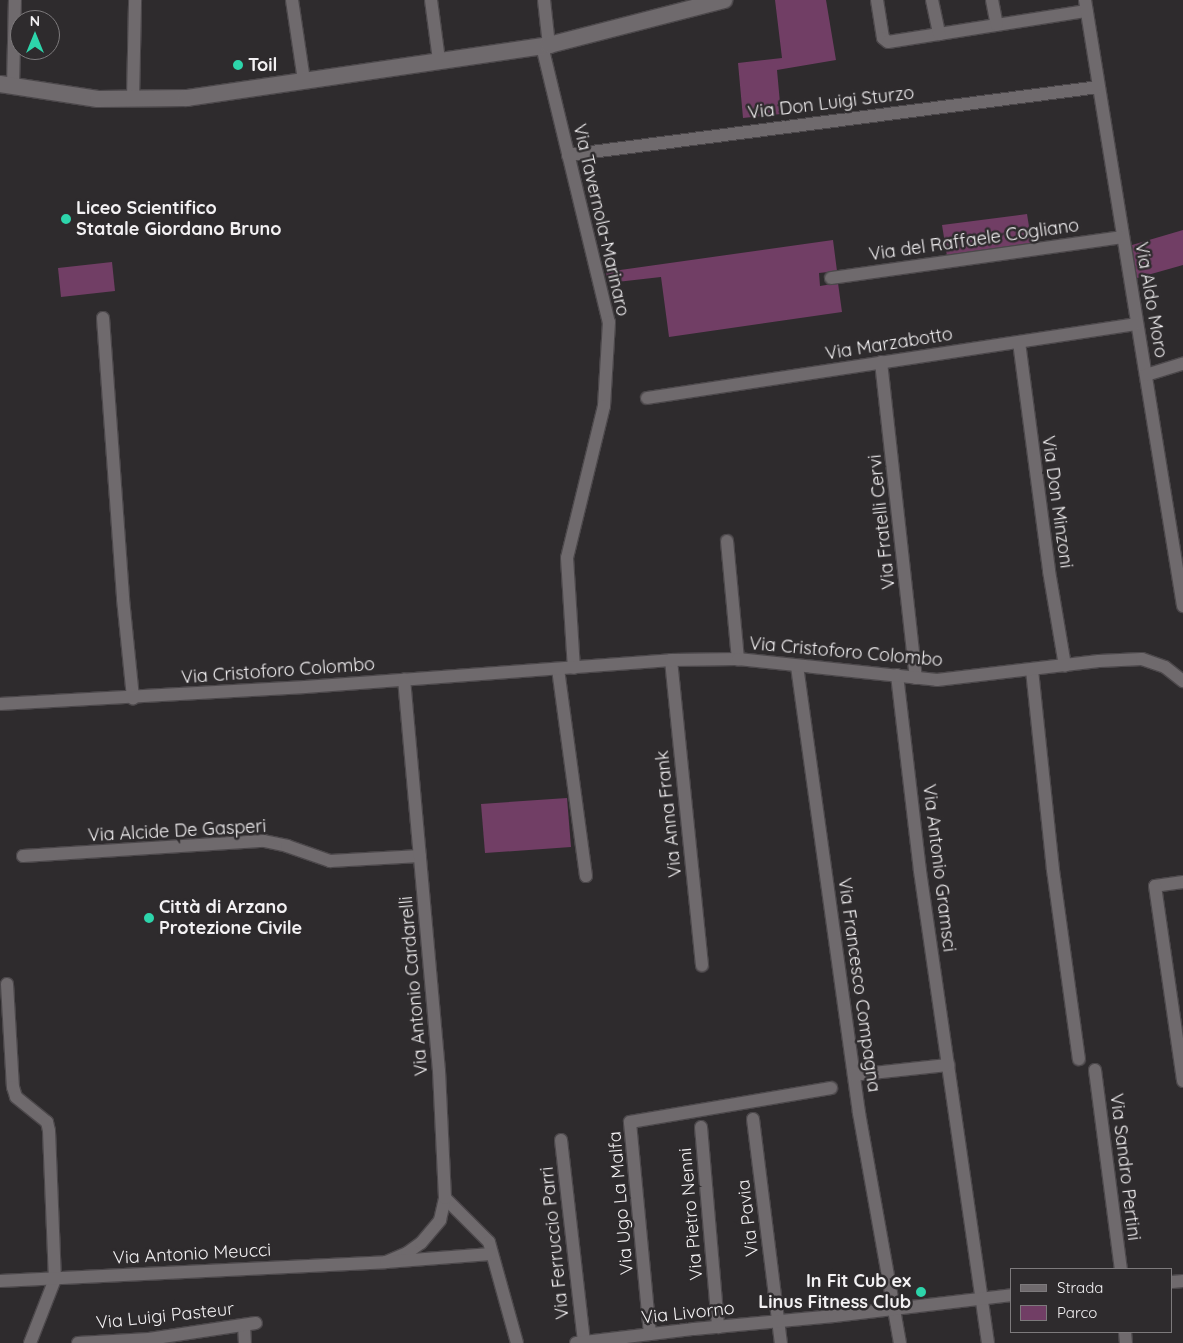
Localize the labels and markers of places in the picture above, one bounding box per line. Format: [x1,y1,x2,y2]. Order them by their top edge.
place label: Toil [248,54,277,76]
marker: Toil [232,59,244,71]
place label: Liceo Scientifico Statale Giordano Bruno [76,198,282,240]
marker: Liceo Scientifico Statale Giordano Bruno [60,213,72,225]
place label: Città di Arzano Protezione Civile [159,897,302,940]
marker: Città di Arzano Protezione Civile [143,912,155,924]
place label: In Fit Cub ex Linus Fitness Club [758,1271,911,1314]
marker: In Fit Cub ex Linus Fitness Club [915,1286,927,1298]

